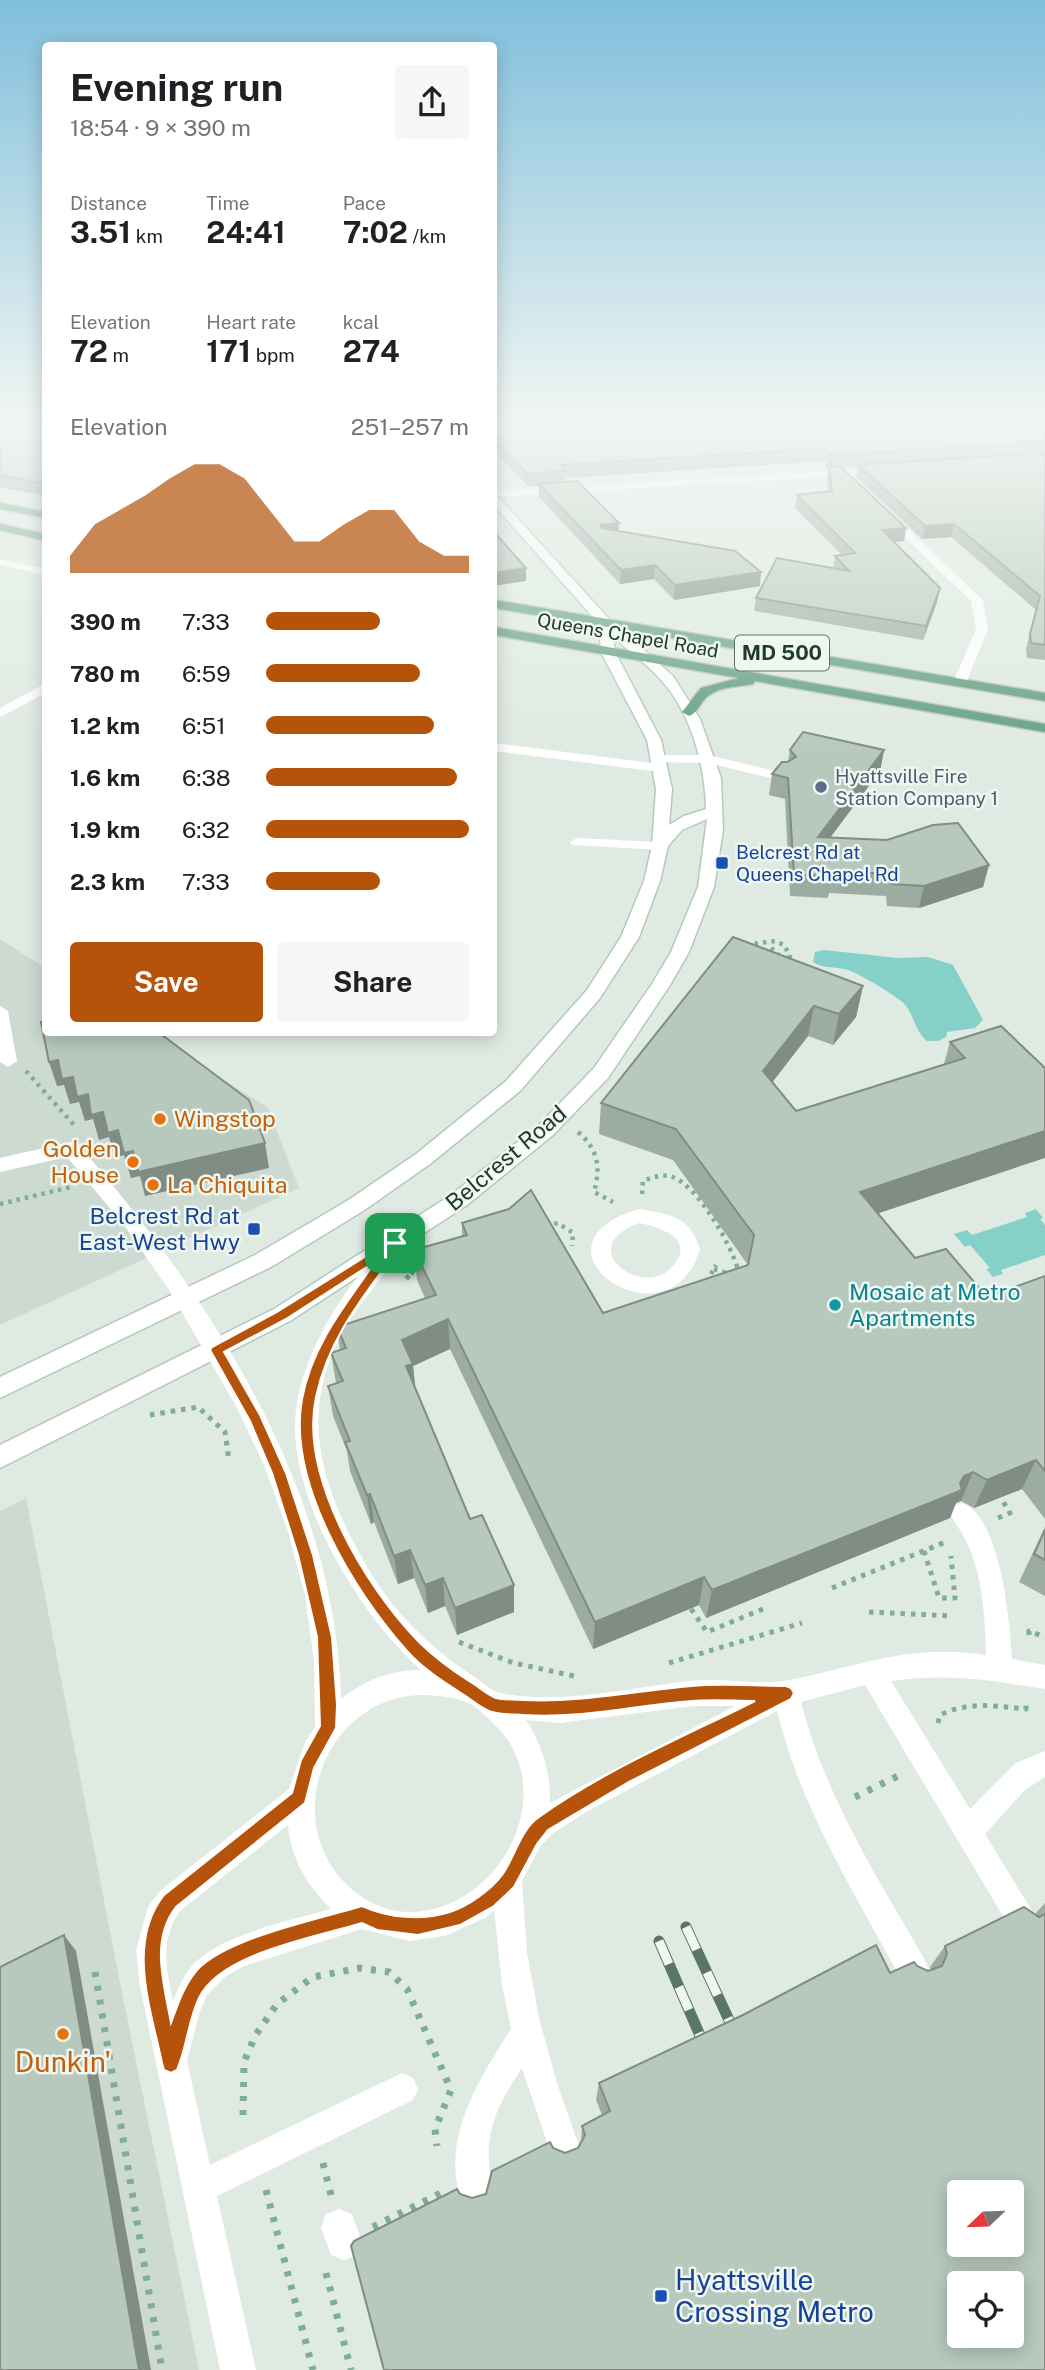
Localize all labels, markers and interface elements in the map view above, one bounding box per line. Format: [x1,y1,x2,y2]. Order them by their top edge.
text: Evening run [70,65,283,110]
button: share [395,65,469,139]
text: 18:54 · 9 × 390 m [70,114,251,141]
text: Distance [70,192,147,214]
text: Time [206,192,250,214]
text: Pace [343,192,386,214]
text: 3.51 [70,214,131,250]
text: 24:41 [206,214,286,250]
text: 7:02 [343,214,408,250]
text: km [131,225,163,247]
text: /km [408,225,446,247]
text: Elevation [70,311,151,333]
text: Heart rate [206,311,296,333]
text: kcal [343,311,379,333]
text: 72 [70,333,108,369]
text: 171 [206,333,251,369]
text: 274 [343,333,400,369]
text: m [108,344,129,366]
text: bpm [251,344,295,366]
text: Elevation [70,413,168,440]
text: 251–257 m [351,413,469,440]
text: 390 m [70,608,141,635]
text: 7:33 [182,608,230,635]
street label: Queens Chapel Road [536,608,720,662]
road number: MD 500 [735,636,829,670]
text: 780 m [70,660,140,687]
text: 6:59 [182,660,231,687]
text: 1.2 km [70,712,140,739]
text: 6:51 [182,712,226,739]
text: 1.6 km [70,764,140,791]
text: 6:38 [182,764,231,791]
place label: Hyattsville Fire Station Company 1 [835,765,998,809]
marker: Hyattsville Fire Station Company 1 [813,779,829,795]
text: 1.9 km [70,816,140,843]
text: 6:32 [182,816,230,843]
place label: Belcrest Rd at Queens Chapel Rd [736,841,899,885]
marker: Belcrest Rd at Queens Chapel Rd [714,855,730,871]
text: 2.3 km [70,868,145,895]
text: 7:33 [182,868,230,895]
button: Save [70,942,263,1022]
button: Share [277,942,469,1022]
street label: Belcrest Road [440,1099,572,1216]
place label: Wingstop [174,1105,276,1132]
marker: Wingstop [152,1111,168,1127]
place label: Golden House [43,1135,119,1188]
marker: Golden House [125,1154,141,1170]
place label: La Chiquita [167,1171,287,1198]
marker: La Chiquita [145,1177,161,1193]
place label: Belcrest Rd at East-West Hwy [79,1202,240,1255]
pin [365,1213,425,1273]
marker: Belcrest Rd at East-West Hwy [246,1221,262,1237]
icon: arrive [376,1224,414,1262]
place label: Mosaic at Metro Apartments [849,1278,1020,1331]
marker: Mosaic at Metro Apartments [827,1297,843,1313]
marker: Dunkin' [55,2026,71,2042]
place label: Dunkin' [15,2045,111,2078]
north arrow [947,2180,1024,2258]
map controls [947,2180,1024,2348]
place label: Hyattsville Crossing Metro [675,2263,874,2328]
button: locate [947,2271,1024,2348]
marker: Hyattsville Crossing Metro [653,2288,669,2304]

